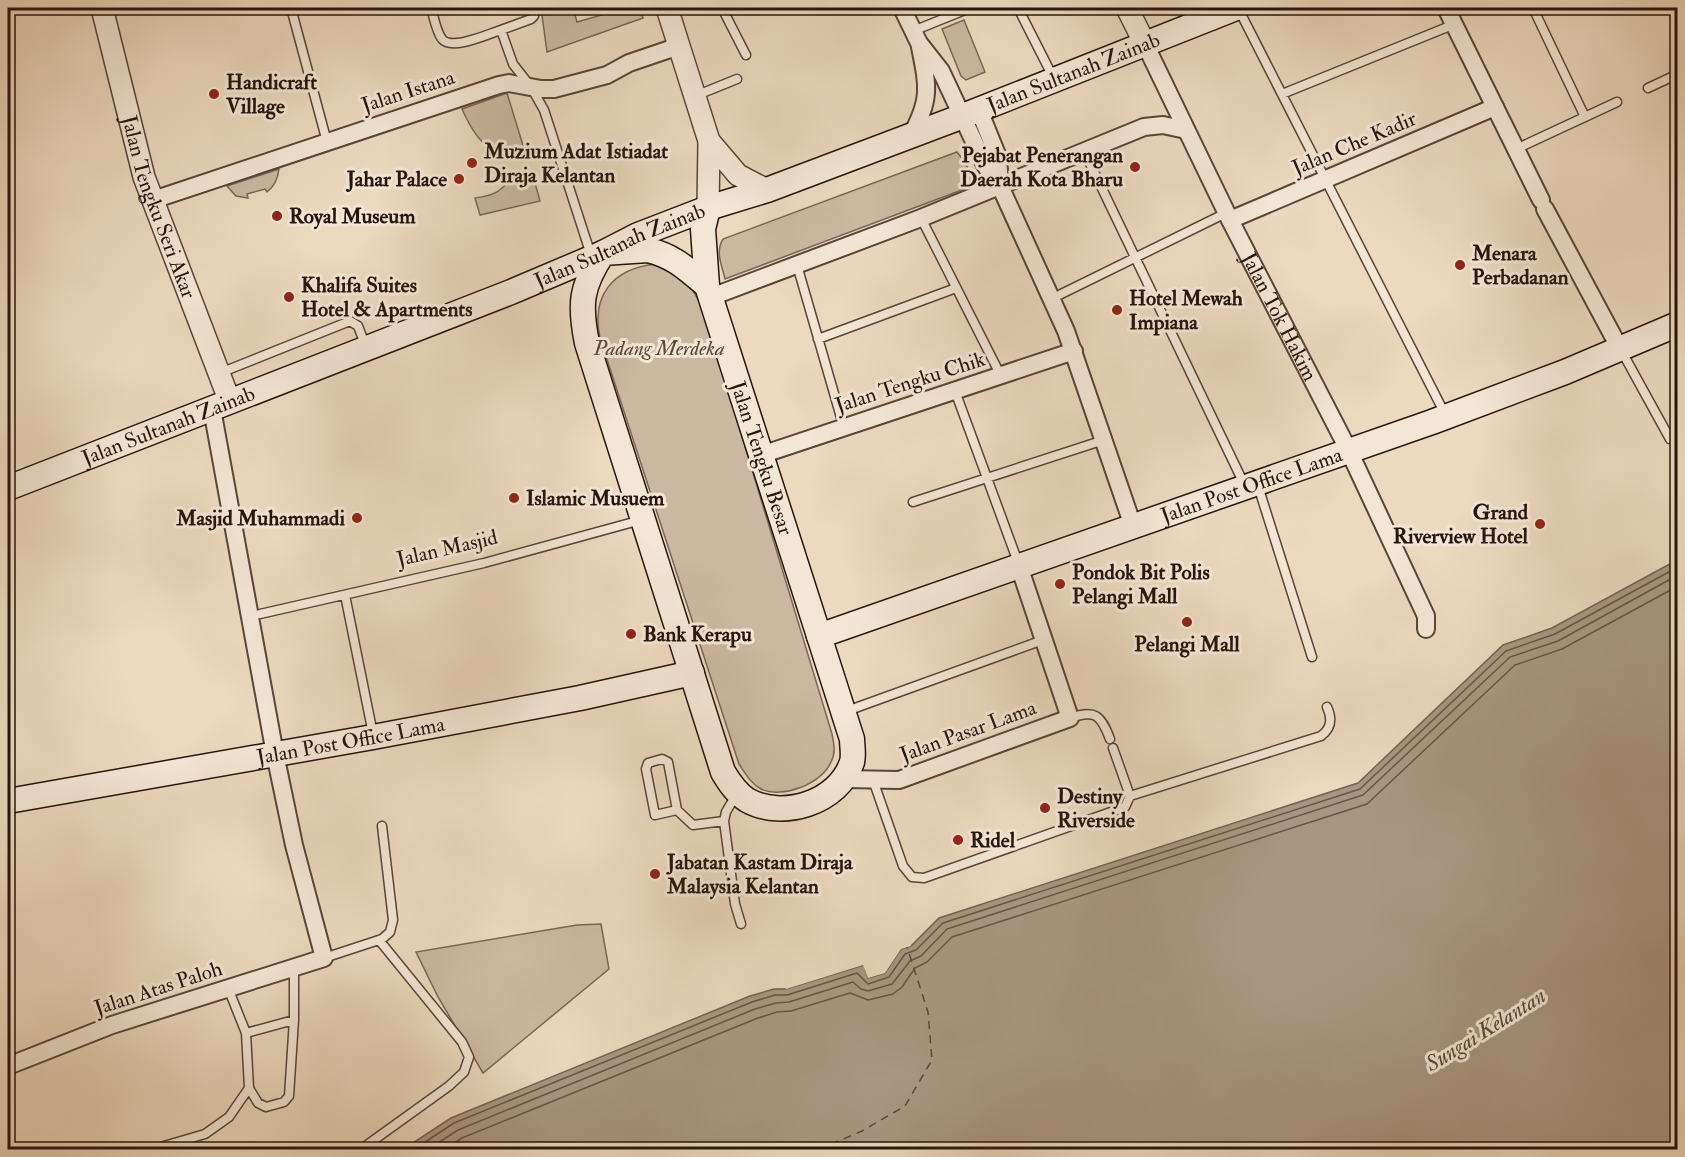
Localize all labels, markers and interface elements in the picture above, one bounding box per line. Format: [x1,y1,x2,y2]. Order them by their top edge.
street label: Jalan Sultanah Zainab [982,26,1164,120]
street label: Jalan Istana [357,64,459,120]
place label: Handicraft Village [225,69,317,120]
marker: Handicraft Village [207,87,221,101]
street label: Jalan Che Kadir [1287,105,1421,182]
street label: Jalan Tengku Seri Akar [115,112,202,303]
place label: Muzium Adat Istiadat Diraja Kelantan [483,138,668,189]
place label: Pejabat Penerangan Daerah Kota Bharu [960,142,1123,193]
marker: Muzium Adat Istiadat Diraja Kelantan [465,156,479,170]
marker: Pejabat Penerangan Daerah Kota Bharu [1128,160,1142,174]
place label: Jahar Palace [346,166,447,193]
marker: Jahar Palace [452,172,466,186]
street label: Jalan Sultanah Zainab [529,197,709,295]
place label: Royal Museum [289,203,416,230]
marker: Royal Museum [270,209,284,223]
place label: Menara Perbadanan [1471,240,1569,291]
street label: Jalan Tok Hakim [1234,247,1324,386]
marker: Menara Perbadanan [1453,258,1467,272]
place label: Khalifa Suites Hotel & Apartments [301,272,472,323]
place label: Hotel Mewah Impiana [1129,285,1243,336]
marker: Khalifa Suites Hotel & Apartments [282,290,296,304]
marker: Hotel Mewah Impiana [1110,303,1124,317]
park label: Padang Merdeka [592,335,725,362]
street label: Jalan Tengku Chik [831,346,989,420]
street label: Jalan Tengku Besar [724,377,799,539]
street label: Jalan Sultanah Zainab [77,380,259,472]
street label: Jalan Post Office Lama [1156,441,1346,530]
place label: Islamic Musuem [526,485,665,512]
marker: Islamic Musuem [507,491,521,505]
place label: Grand Riverview Hotel [1393,499,1529,550]
place label: Masjid Muhammadi [175,505,345,532]
marker: Masjid Muhammadi [350,511,364,525]
marker: Grand Riverview Hotel [1533,517,1547,531]
street label: Jalan Masjid [393,524,501,573]
place label: Pondok Bit Polis Pelangi Mall [1072,559,1210,610]
marker: Pondok Bit Polis Pelangi Mall [1053,577,1067,591]
marker: Pelangi Mall [1180,615,1194,629]
place label: Bank Kerapu [643,621,752,648]
marker: Bank Kerapu [624,627,638,641]
place label: Pelangi Mall [1134,631,1240,658]
street label: Jalan Pasar Lama [895,694,1040,769]
street label: Jalan Post Office Lama [254,711,447,771]
place label: Destiny Riverside [1057,783,1135,834]
marker: Destiny Riverside [1038,801,1052,815]
place label: Ridel [970,827,1016,854]
marker: Ridel [951,833,965,847]
place label: Jabatan Kastam Diraja Malaysia Kelantan [666,849,854,900]
marker: Jabatan Kastam Diraja Malaysia Kelantan [648,867,662,881]
street label: Jalan Atas Paloh [90,955,226,1022]
water label: Sungai Kelantan [1419,982,1551,1079]

